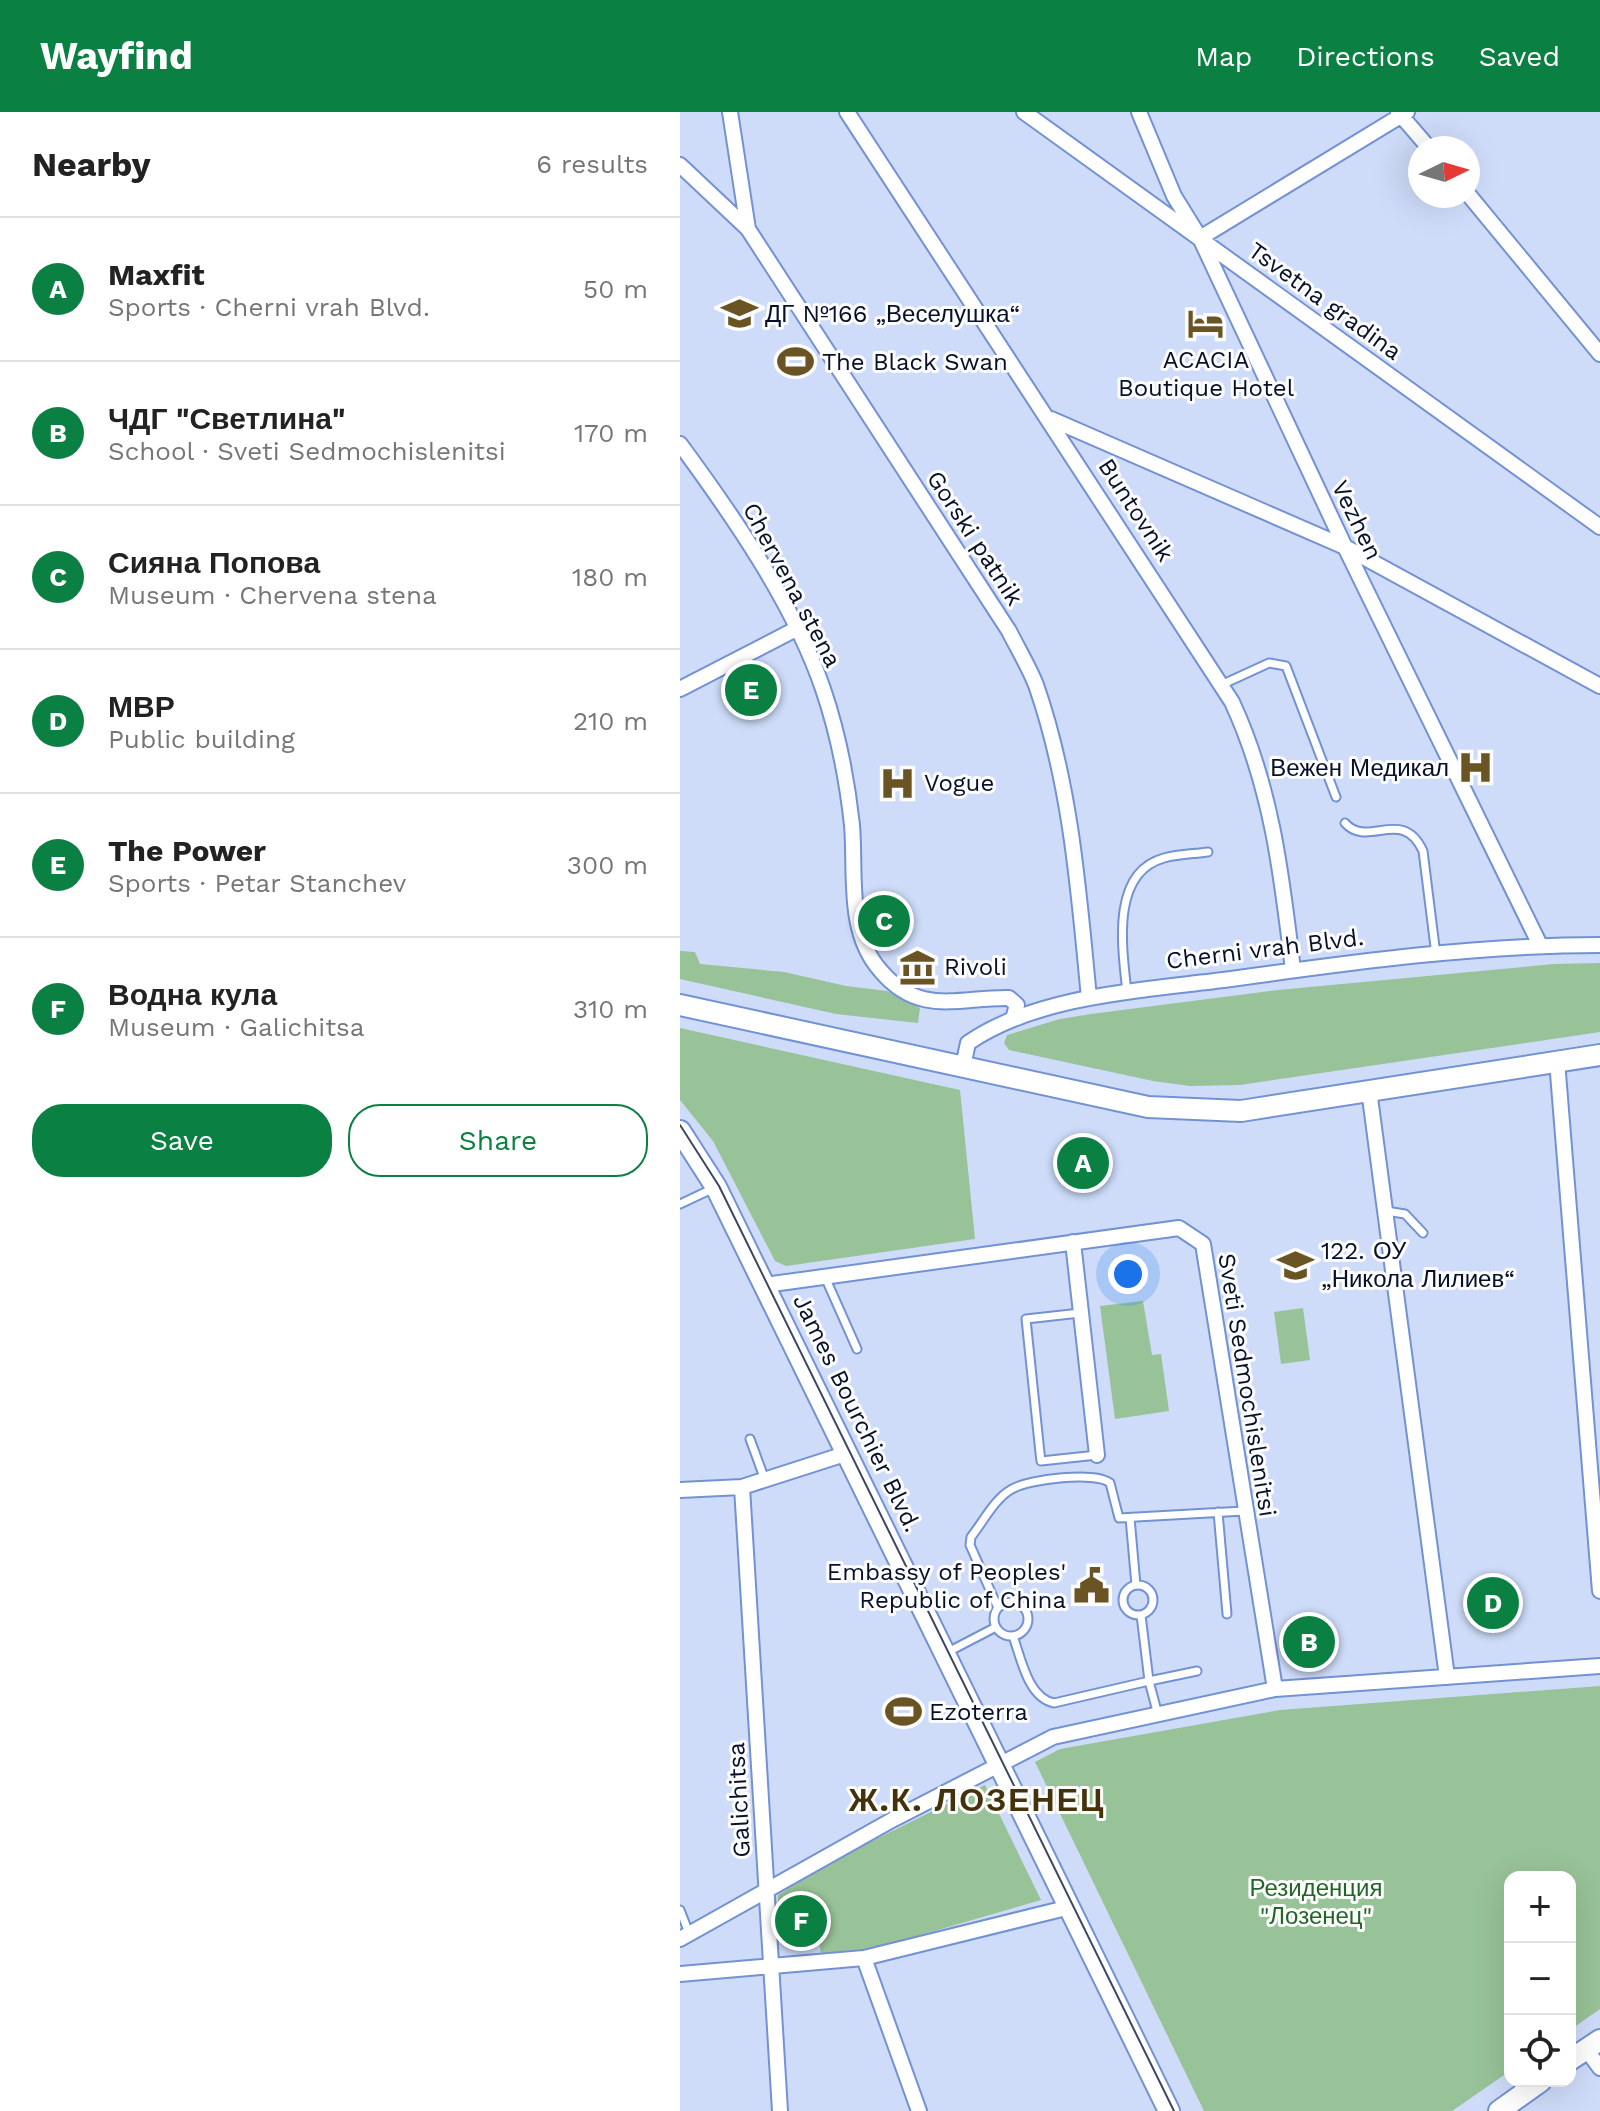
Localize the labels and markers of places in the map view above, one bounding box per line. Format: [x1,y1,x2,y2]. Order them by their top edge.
school or university icon: ДГ №166 „Веселушка“ [720,295,758,333]
place label: ДГ №166 „Веселушка“ [765,300,1020,328]
hotel icon: ACACIA Boutique Hotel [1187,304,1225,342]
sports icon: The Black Swan [777,343,815,381]
place label: ACACIA Boutique Hotel [1118,346,1295,402]
place label: The Black Swan [822,348,1008,376]
pin: E [725,660,777,720]
hospital icon: Вежен Медикал [1456,749,1494,787]
place label: Вежен Медикал [1270,754,1449,782]
hospital icon: Vogue [879,764,917,802]
place label: Vogue [924,769,994,797]
pin: C [858,891,910,951]
museum icon: Rivoli [899,948,937,986]
place label: Rivoli [944,953,1007,981]
pin: A [1057,1133,1109,1193]
place label: 122. ОУ „Никола Лилиев“ [1321,1237,1515,1293]
school or university icon: 122. ОУ „Никола Лилиев“ [1276,1246,1314,1284]
place label: Embassy of Peoples' Republic of China [827,1558,1066,1614]
public building icon: Embassy of Peoples' Republic of China [1073,1567,1111,1605]
pin: D [1467,1573,1519,1633]
pin: B [1283,1612,1335,1672]
sports icon: Ezoterra [884,1693,922,1731]
place label: Ezoterra [929,1698,1028,1726]
pin: F [775,1891,827,1951]

